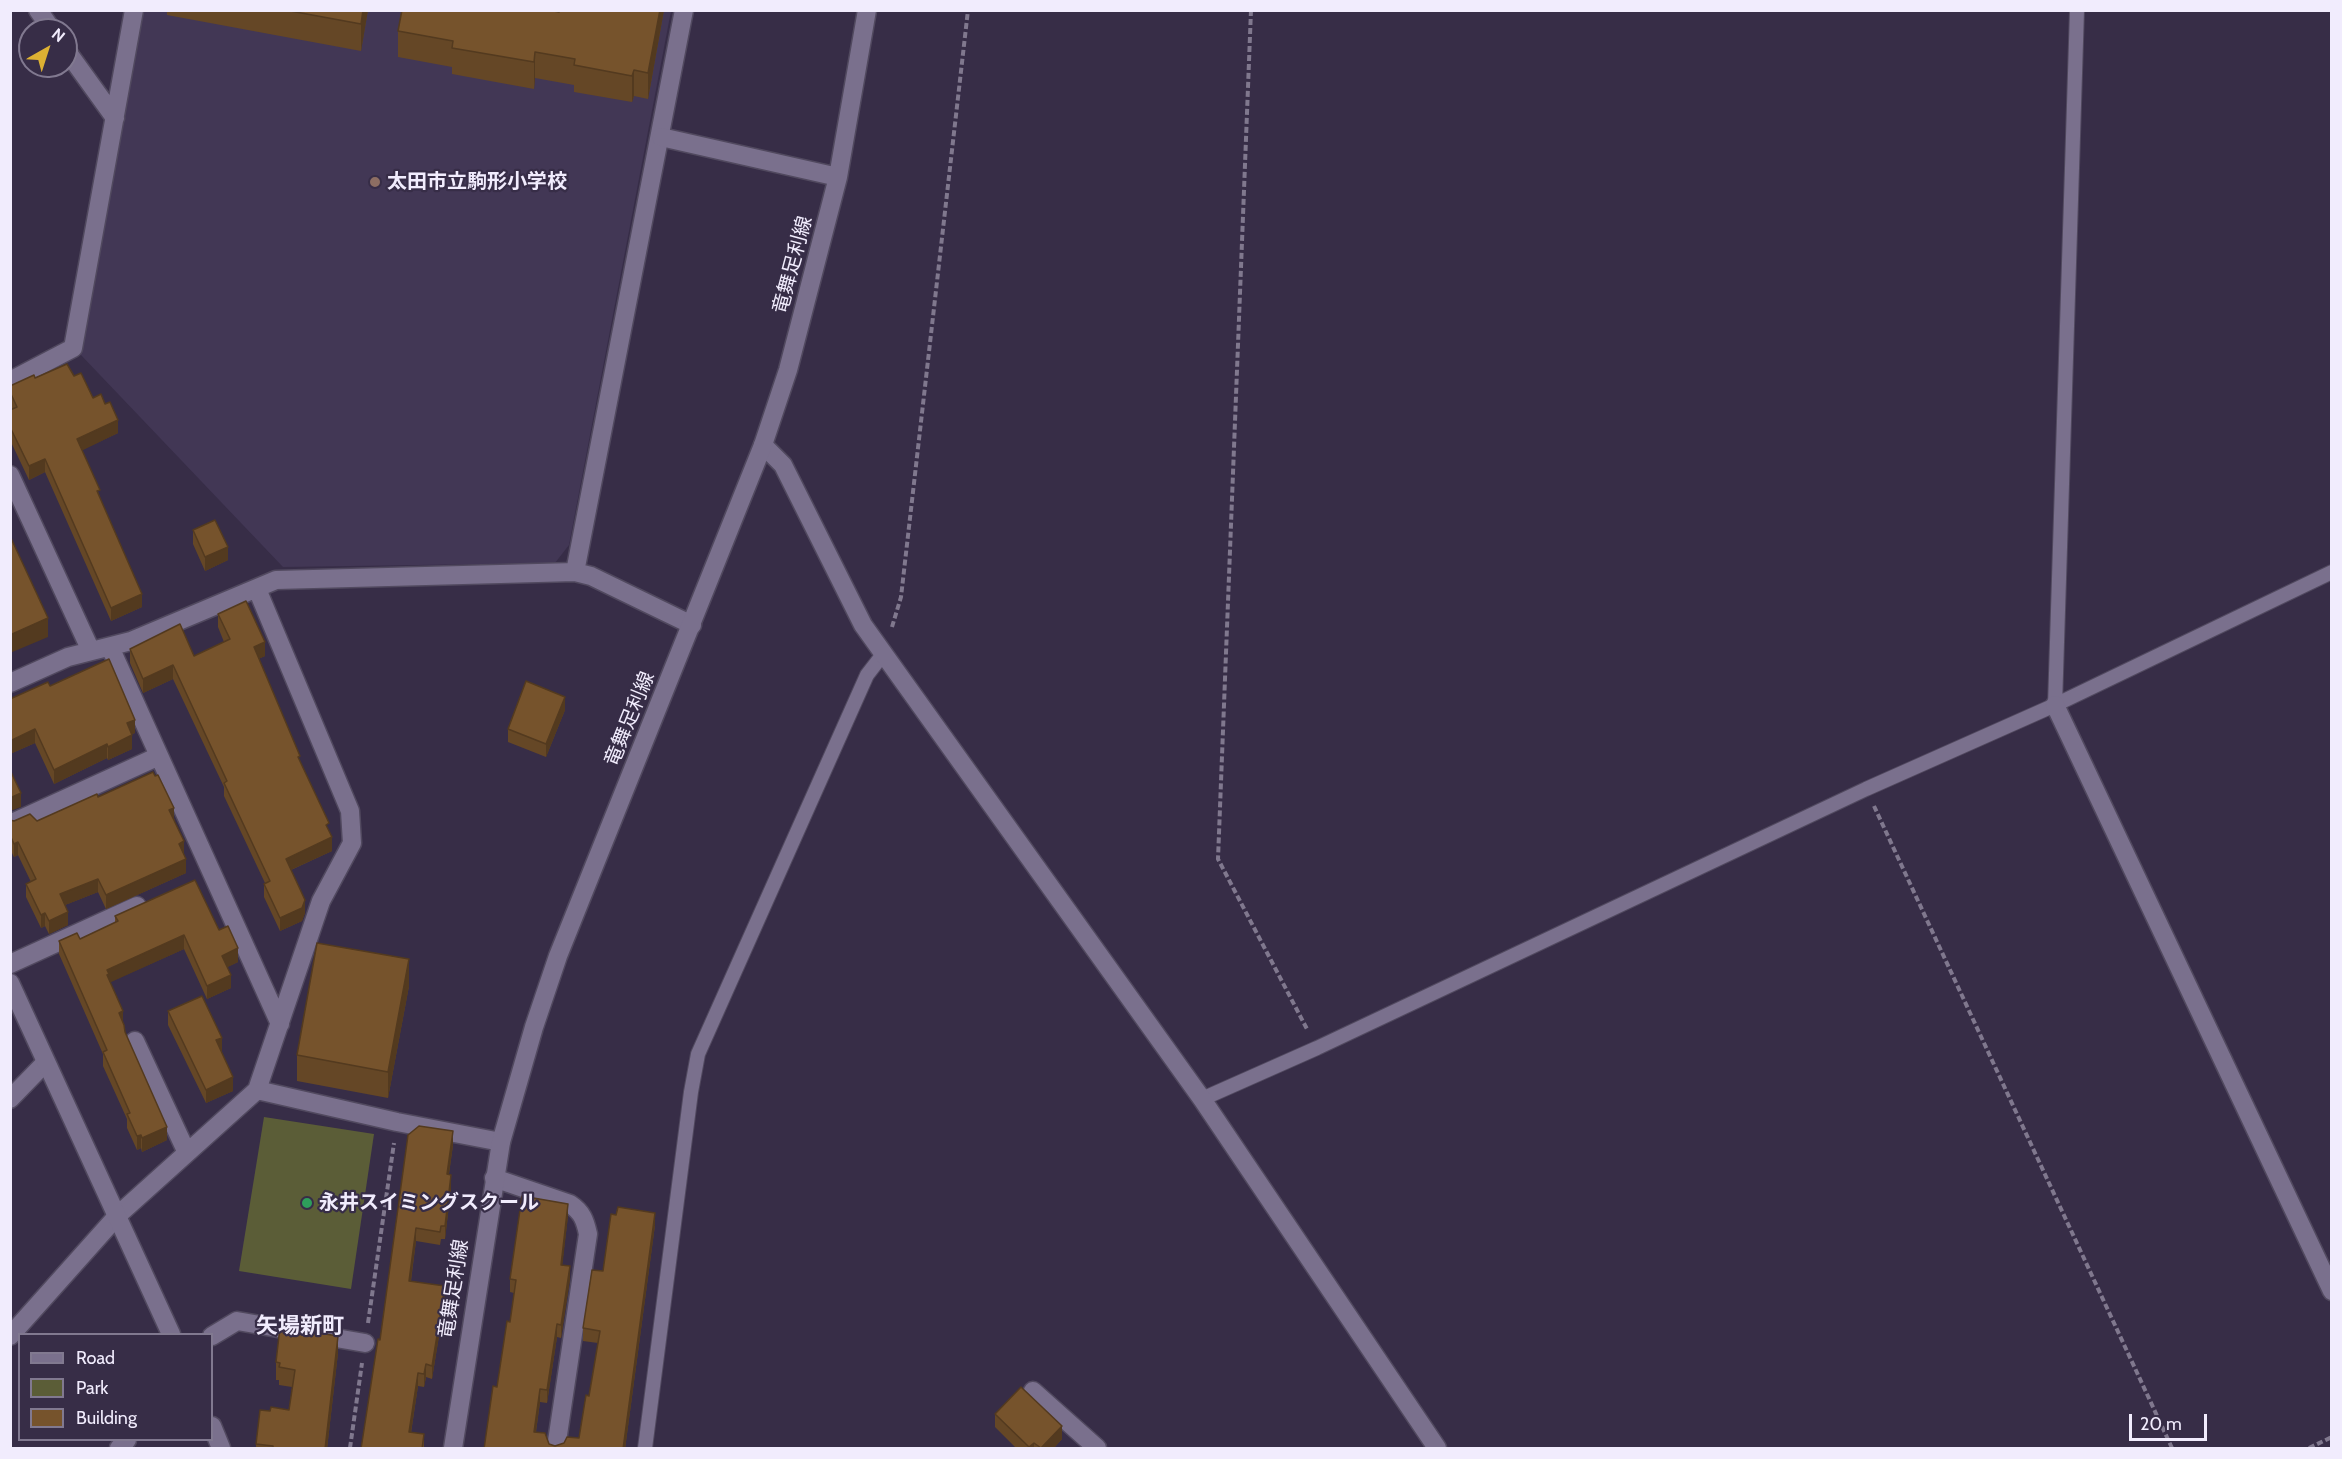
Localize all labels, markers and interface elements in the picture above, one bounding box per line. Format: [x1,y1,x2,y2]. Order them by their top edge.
north arrow [18,18,78,78]
text: N [48,24,69,46]
place label: 太田市立駒形小学校 [387,170,567,194]
marker: 太田市立駒形小学校 [368,175,382,189]
street label: 竜舞足利線 [768,214,818,316]
street label: 竜舞足利線 [600,668,660,770]
place label: 永井スイミングスクール [319,1191,539,1215]
marker: 永井スイミングスクール [300,1196,314,1210]
street label: 竜舞足利線 [434,1238,474,1340]
district label: 矢場新町 [256,1314,344,1340]
legend [18,1333,213,1441]
text: Road [76,1347,115,1369]
text: Park [76,1377,108,1399]
scale bar [2132,1402,2210,1440]
text: Building [76,1407,137,1429]
text: 20 m [2140,1413,2182,1435]

